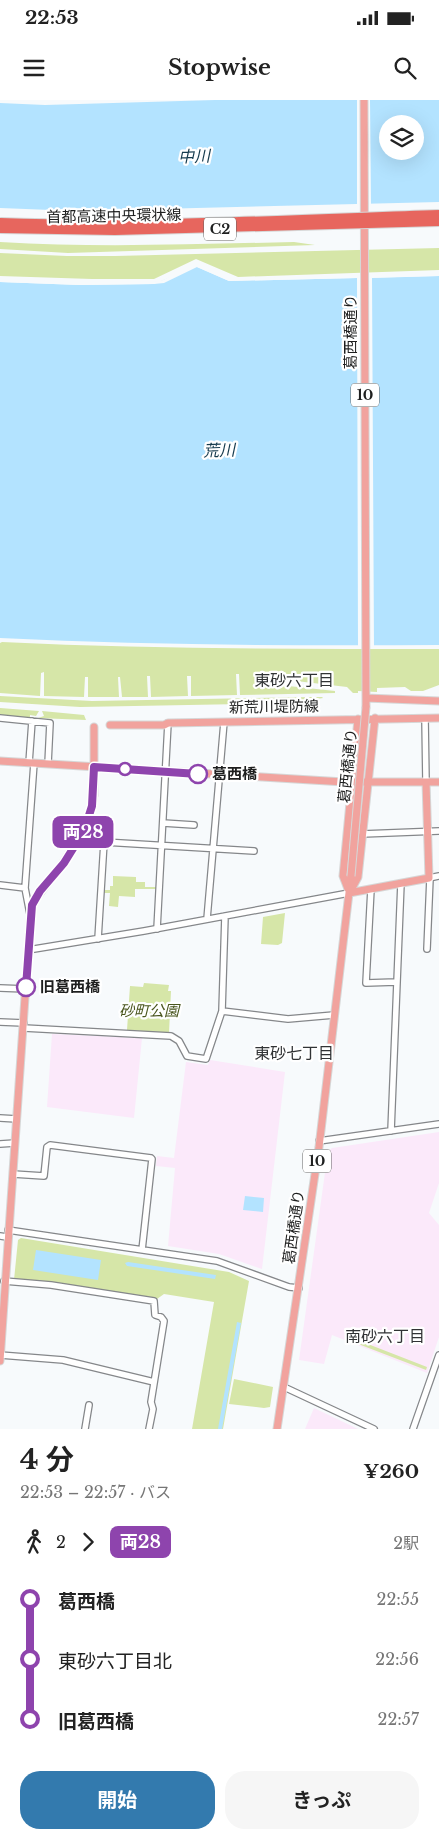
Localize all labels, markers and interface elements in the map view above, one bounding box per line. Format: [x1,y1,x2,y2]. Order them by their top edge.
text: 22:53 [25,6,79,29]
icon: menu [20,54,48,82]
text: Stopwise [168,54,271,81]
icon: search [391,54,419,82]
map controls [379,115,424,160]
button: layers [379,115,424,160]
water label: 中川 [178,145,212,167]
street label: 首都高速中央環状線 [46,205,182,226]
road number: C2 [204,218,236,240]
street label: 葛西橋通り [341,294,360,370]
road number: 10 [351,384,379,406]
water label: 荒川 [203,439,237,461]
district label: 東砂六丁目 [254,670,334,690]
street label: 新荒川堤防線 [229,696,319,717]
street label: 葛西橋通り [334,728,361,804]
unlabelled marker [118,762,132,776]
marker: 葛西橋 [188,764,208,784]
place label: 葛西橋 [212,764,258,783]
line badge: 両28 [54,816,112,848]
text: 両28 [62,821,104,843]
marker: 旧葛西橋 [16,977,36,997]
place label: 旧葛西橋 [40,977,101,996]
park label: 砂町公園 [119,1001,181,1020]
district label: 東砂七丁目 [254,1043,334,1063]
road number: 10 [303,1150,331,1172]
street label: 葛西橋通り [279,1188,308,1265]
district label: 南砂六丁目 [345,1326,425,1346]
text: 4 分 [20,1442,74,1477]
text: ¥260 [363,1460,419,1483]
text: 22:53 – 22:57 · バス [20,1482,171,1502]
icon: walk [20,1528,48,1556]
icon: forward [74,1528,102,1556]
text: 両28 [120,1531,161,1553]
text: 2 [56,1532,66,1552]
text: 2駅 [393,1533,419,1553]
text: 22:55 [377,1589,419,1609]
text: 葛西橋 [58,1590,115,1613]
text: 22:56 [375,1649,419,1669]
text: 東砂六丁目北 [58,1650,172,1673]
text: 22:57 [378,1709,419,1729]
text: 旧葛西橋 [58,1710,134,1733]
button: 開始 [20,1771,215,1829]
button: きっぷ [225,1771,419,1829]

